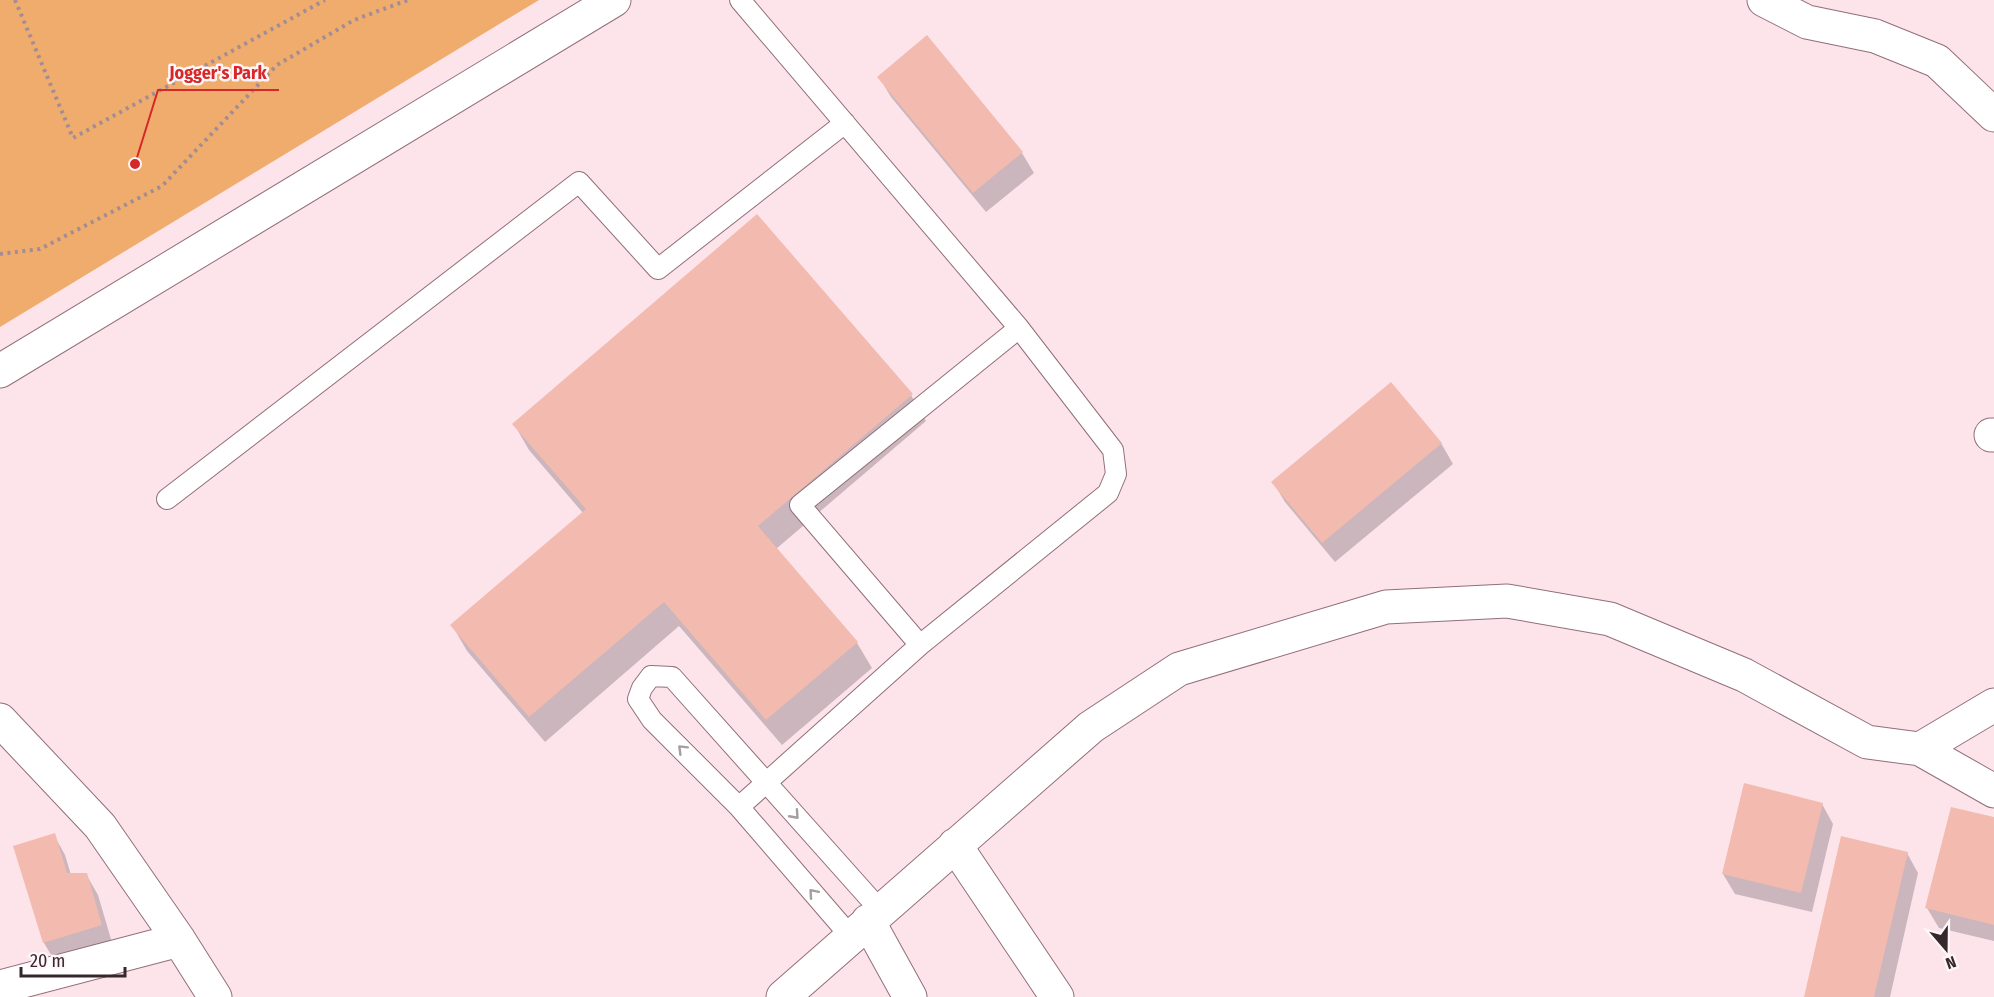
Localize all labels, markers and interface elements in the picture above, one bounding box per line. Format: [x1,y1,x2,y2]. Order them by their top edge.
callout: Jogger's Park [158,54,279,90]
text: Jogger's Park [168,62,267,84]
one-way arrow [678,746,689,756]
one-way arrow [788,808,799,819]
one-way arrow [810,889,821,900]
north arrow [1916,919,1976,979]
scale bar [21,940,124,978]
text: 20 m [30,950,65,972]
text: N [1943,952,1959,973]

